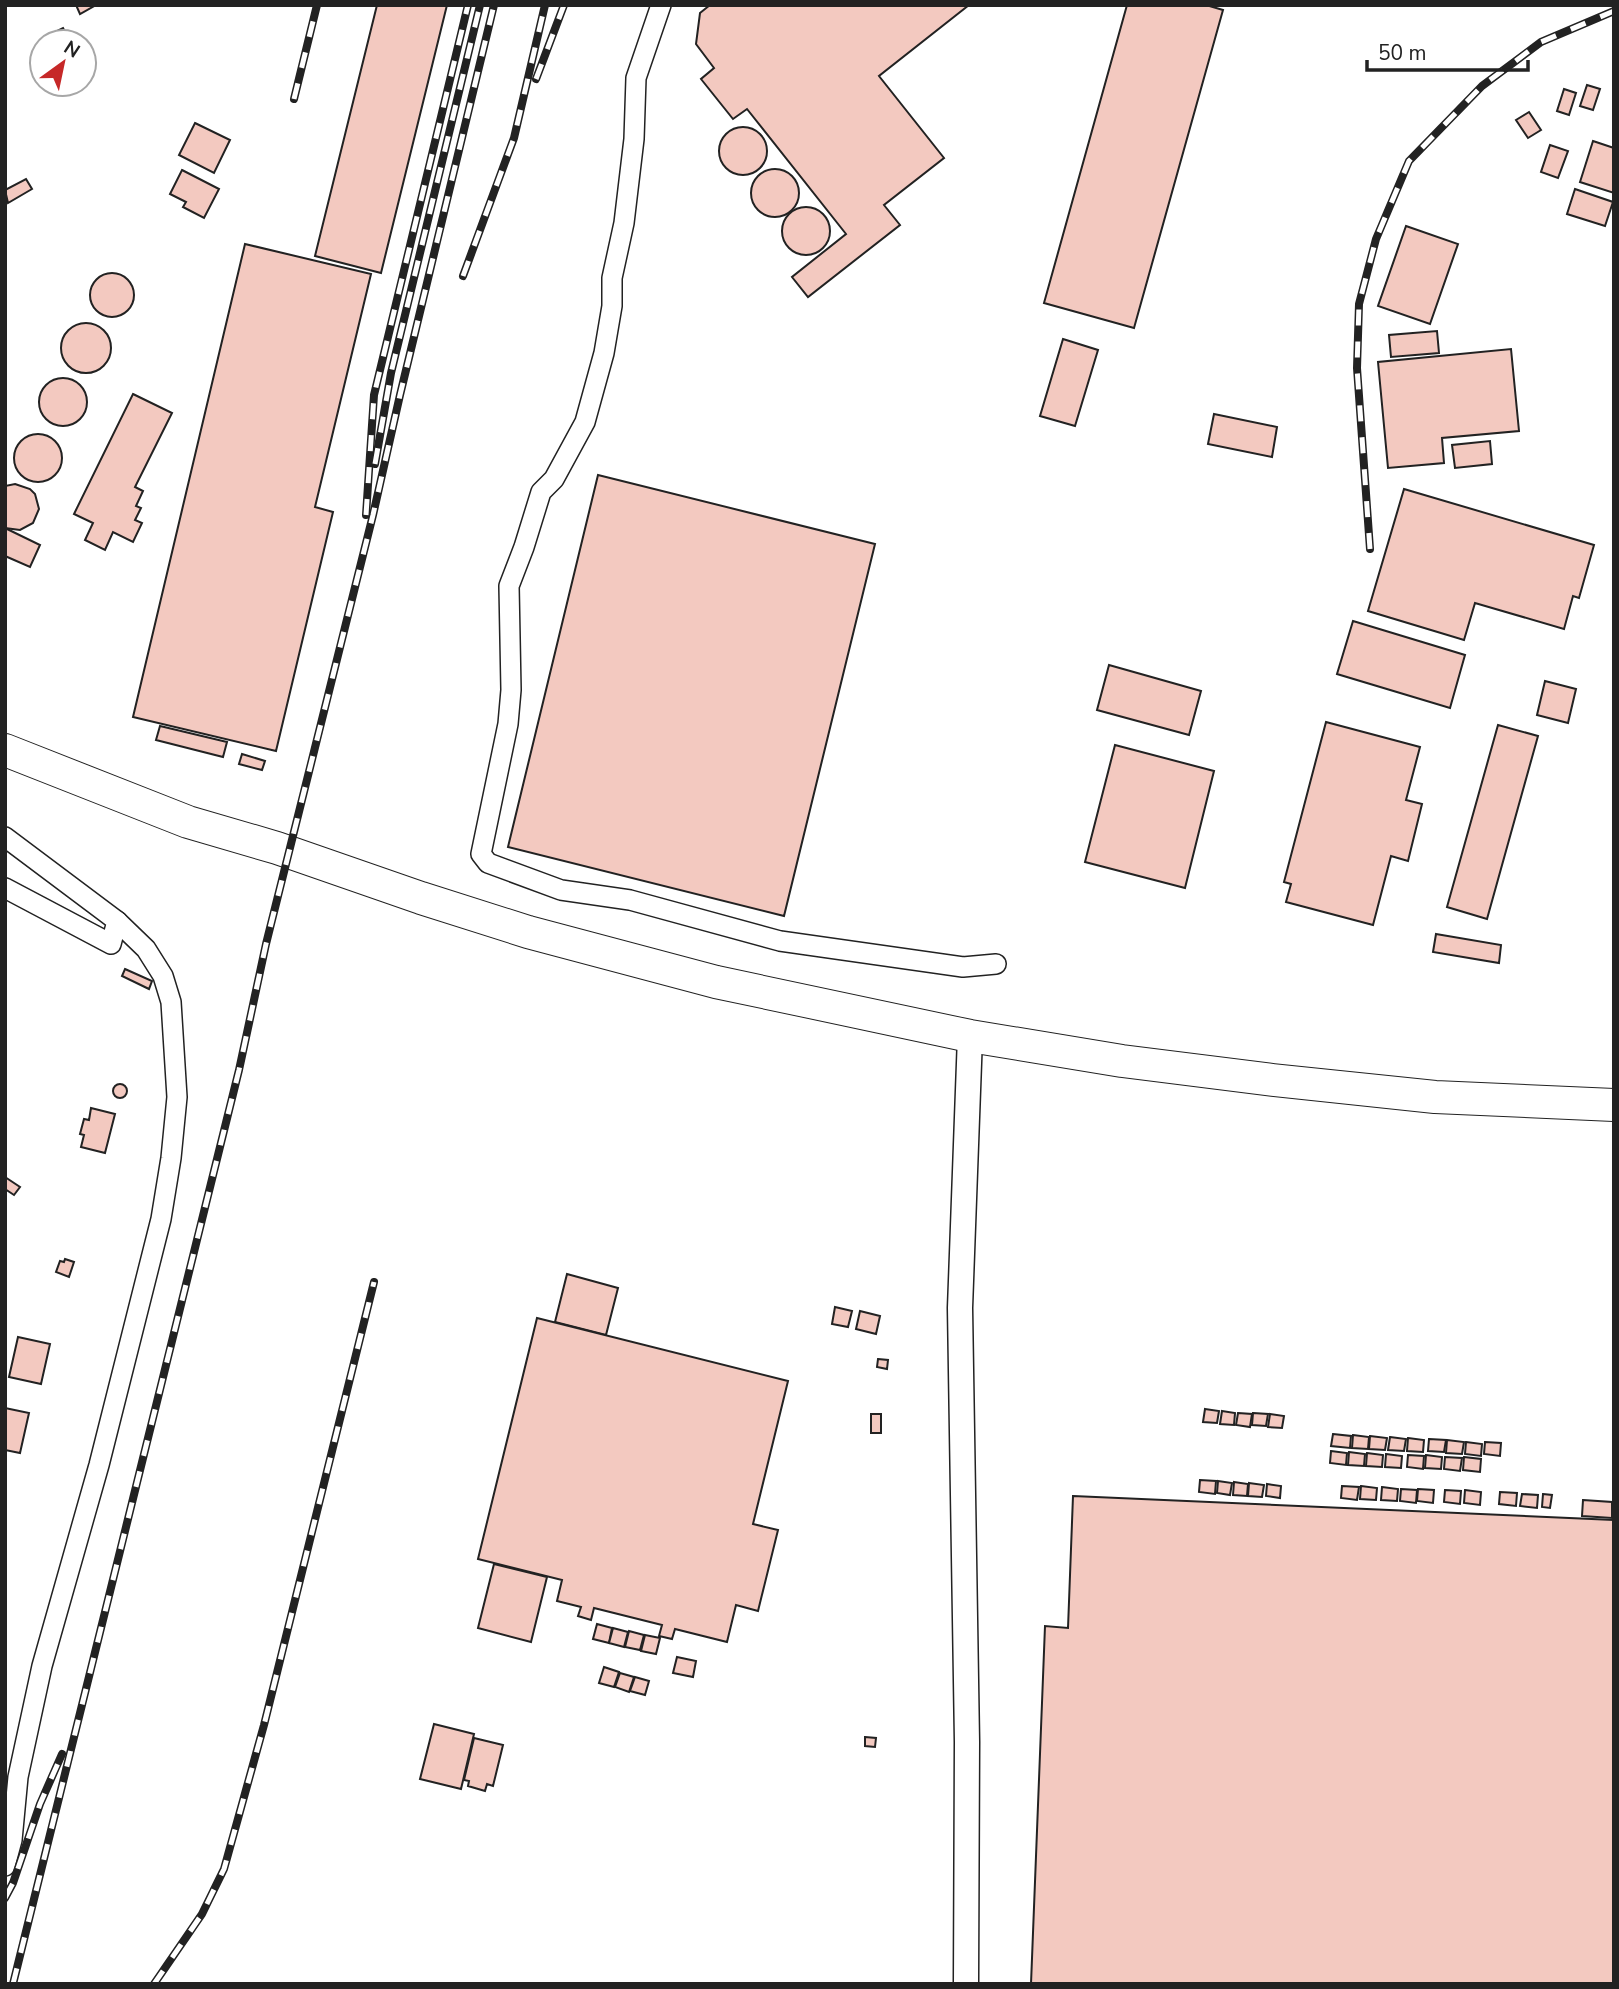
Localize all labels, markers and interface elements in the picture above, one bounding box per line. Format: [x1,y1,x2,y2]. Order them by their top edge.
north arrow [28,28,98,98]
scale bar [1367,28,1528,72]
text: N [59,35,85,64]
text: 50 m [1378,39,1427,67]

